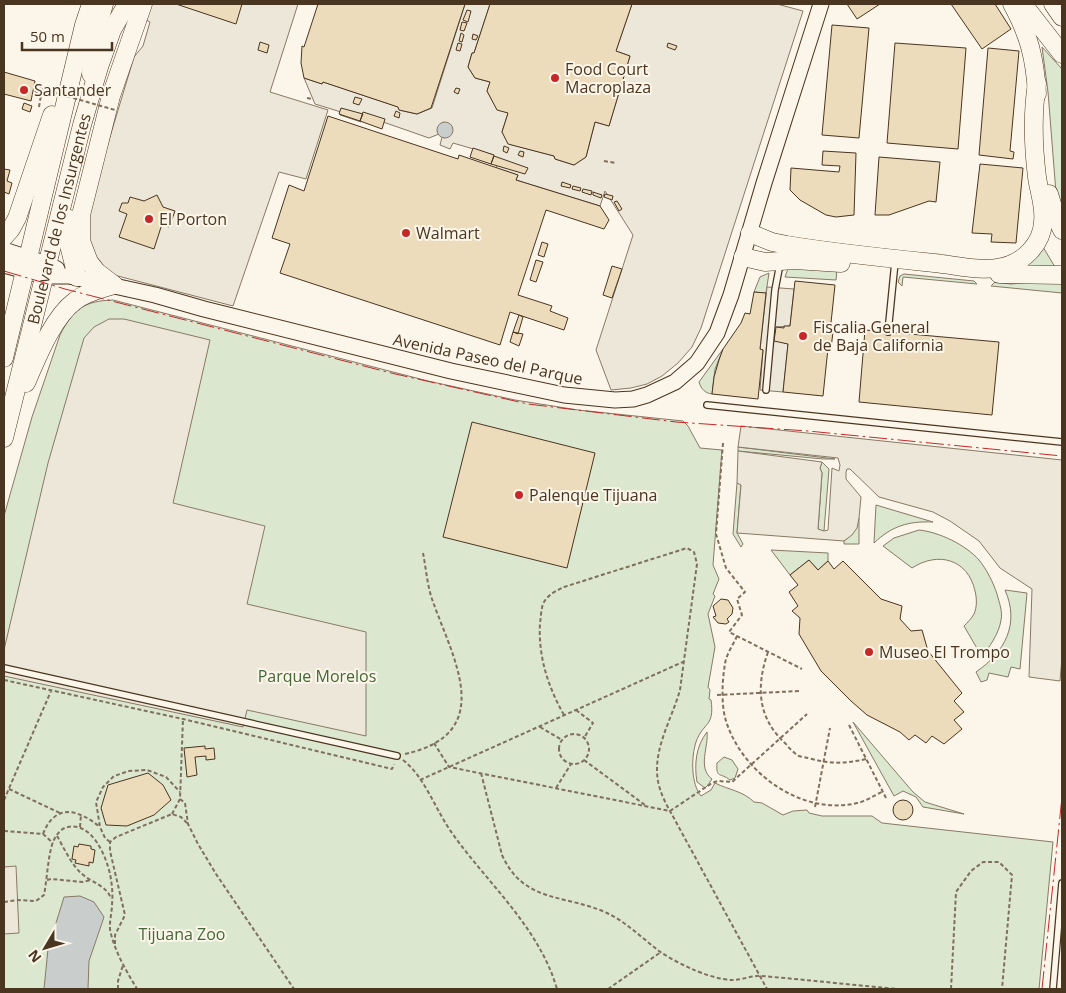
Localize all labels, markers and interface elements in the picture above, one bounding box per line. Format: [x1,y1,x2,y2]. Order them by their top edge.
scale bar [22,20,112,52]
text: 50 m [30,26,65,46]
place label: Food Court Macroplaza [565,58,651,98]
marker: Food Court Macroplaza [549,72,561,84]
place label: Santander [34,79,112,101]
marker: Santander [18,84,30,96]
street label: Boulevard de los Insurgentes [22,111,96,326]
place label: El Porton [159,208,227,230]
marker: El Porton [143,213,155,225]
place label: Walmart [416,222,480,244]
marker: Walmart [400,227,412,239]
place label: Fiscalia General de Baja California [813,316,944,356]
street label: Avenida Paseo del Parque [391,328,585,390]
marker: Fiscalia General de Baja California [797,330,809,342]
place label: Palenque Tijuana [529,484,657,506]
marker: Palenque Tijuana [513,489,525,501]
place label: Museo El Trompo [879,641,1010,663]
marker: Museo El Trompo [863,646,875,658]
park label: Parque Morelos [258,665,376,687]
north arrow [20,923,70,973]
park label: Tijuana Zoo [139,923,225,945]
text: N [23,946,45,967]

